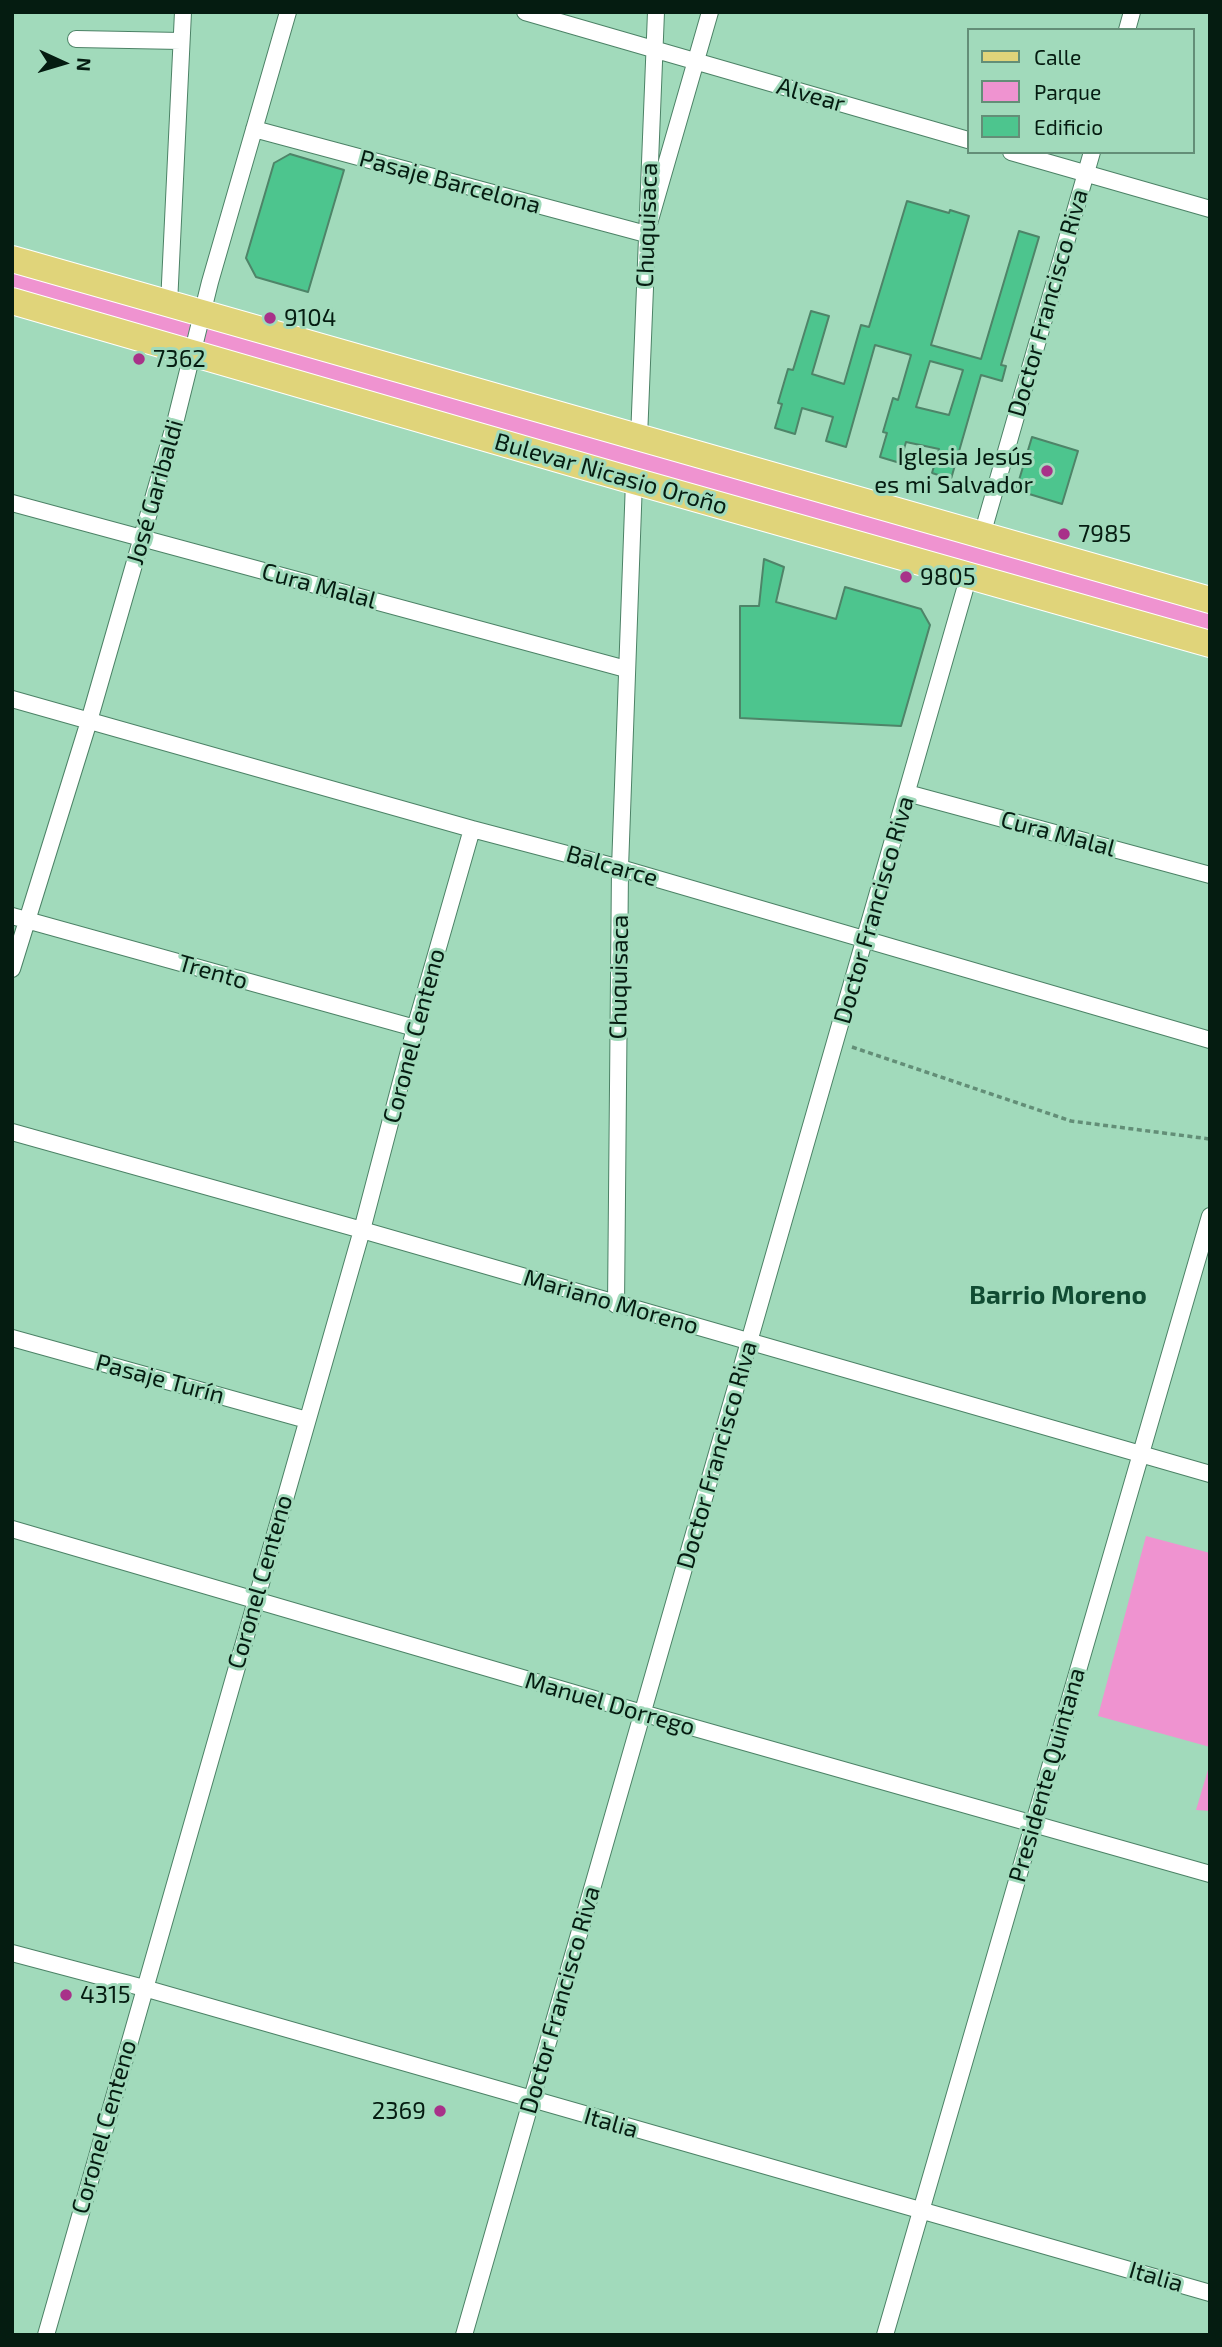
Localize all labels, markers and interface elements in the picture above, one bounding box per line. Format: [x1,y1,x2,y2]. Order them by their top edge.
north arrow [28,28,98,98]
legend [967,28,1194,154]
text: Calle [1034,44,1081,69]
text: N [72,57,96,72]
street label: Alvear [773,72,849,118]
text: Parque [1034,79,1101,104]
text: Edificio [1034,114,1103,139]
street label: Pasaje Barcelona [356,144,544,220]
street label: Chuquisaca [630,162,664,288]
street label: Doctor Francisco Riva [1002,186,1094,420]
place label: 9104 [284,304,337,332]
marker: 9104 [262,310,278,326]
place label: 7362 [153,345,206,373]
marker: 7362 [131,351,147,367]
street label: José Garibaldi [121,416,189,568]
street label: Bulevar Nicasio Oroño [491,427,731,521]
place label: Iglesia Jesús es mi Salvador [874,443,1033,499]
marker: Iglesia Jesús es mi Salvador [1039,463,1055,479]
place label: 7985 [1078,520,1131,548]
marker: 7985 [1056,526,1072,542]
street label: Cura Malal [259,557,379,615]
place label: 9805 [920,563,976,591]
marker: 9805 [898,569,914,585]
street label: Doctor Francisco Riva [828,793,920,1027]
street label: Cura Malal [998,805,1118,863]
street label: Balcarce [563,839,661,893]
street label: Chuquisaca [604,914,634,1040]
street label: Coronel Centeno [377,945,451,1127]
street label: Trento [175,948,251,996]
street label: Mariano Moreno [520,1263,702,1341]
district label: Barrio Moreno [969,1279,1147,1311]
street label: Doctor Francisco Riva [671,1338,763,1572]
street label: Pasaje Turín [93,1348,227,1410]
street label: Coronel Centeno [221,1492,299,1672]
street label: Presidente Quintana [1003,1665,1091,1885]
street label: Manuel Dorrego [522,1666,698,1742]
street label: Doctor Francisco Riva [514,1883,606,2117]
place label: 4315 [80,1981,131,2009]
marker: 4315 [58,1987,74,2003]
street label: Coronel Centeno [65,2037,143,2217]
place label: 2369 [372,2097,426,2125]
street label: Italia [581,2102,641,2144]
marker: 2369 [432,2103,448,2119]
street label: Italia [1126,2256,1186,2298]

